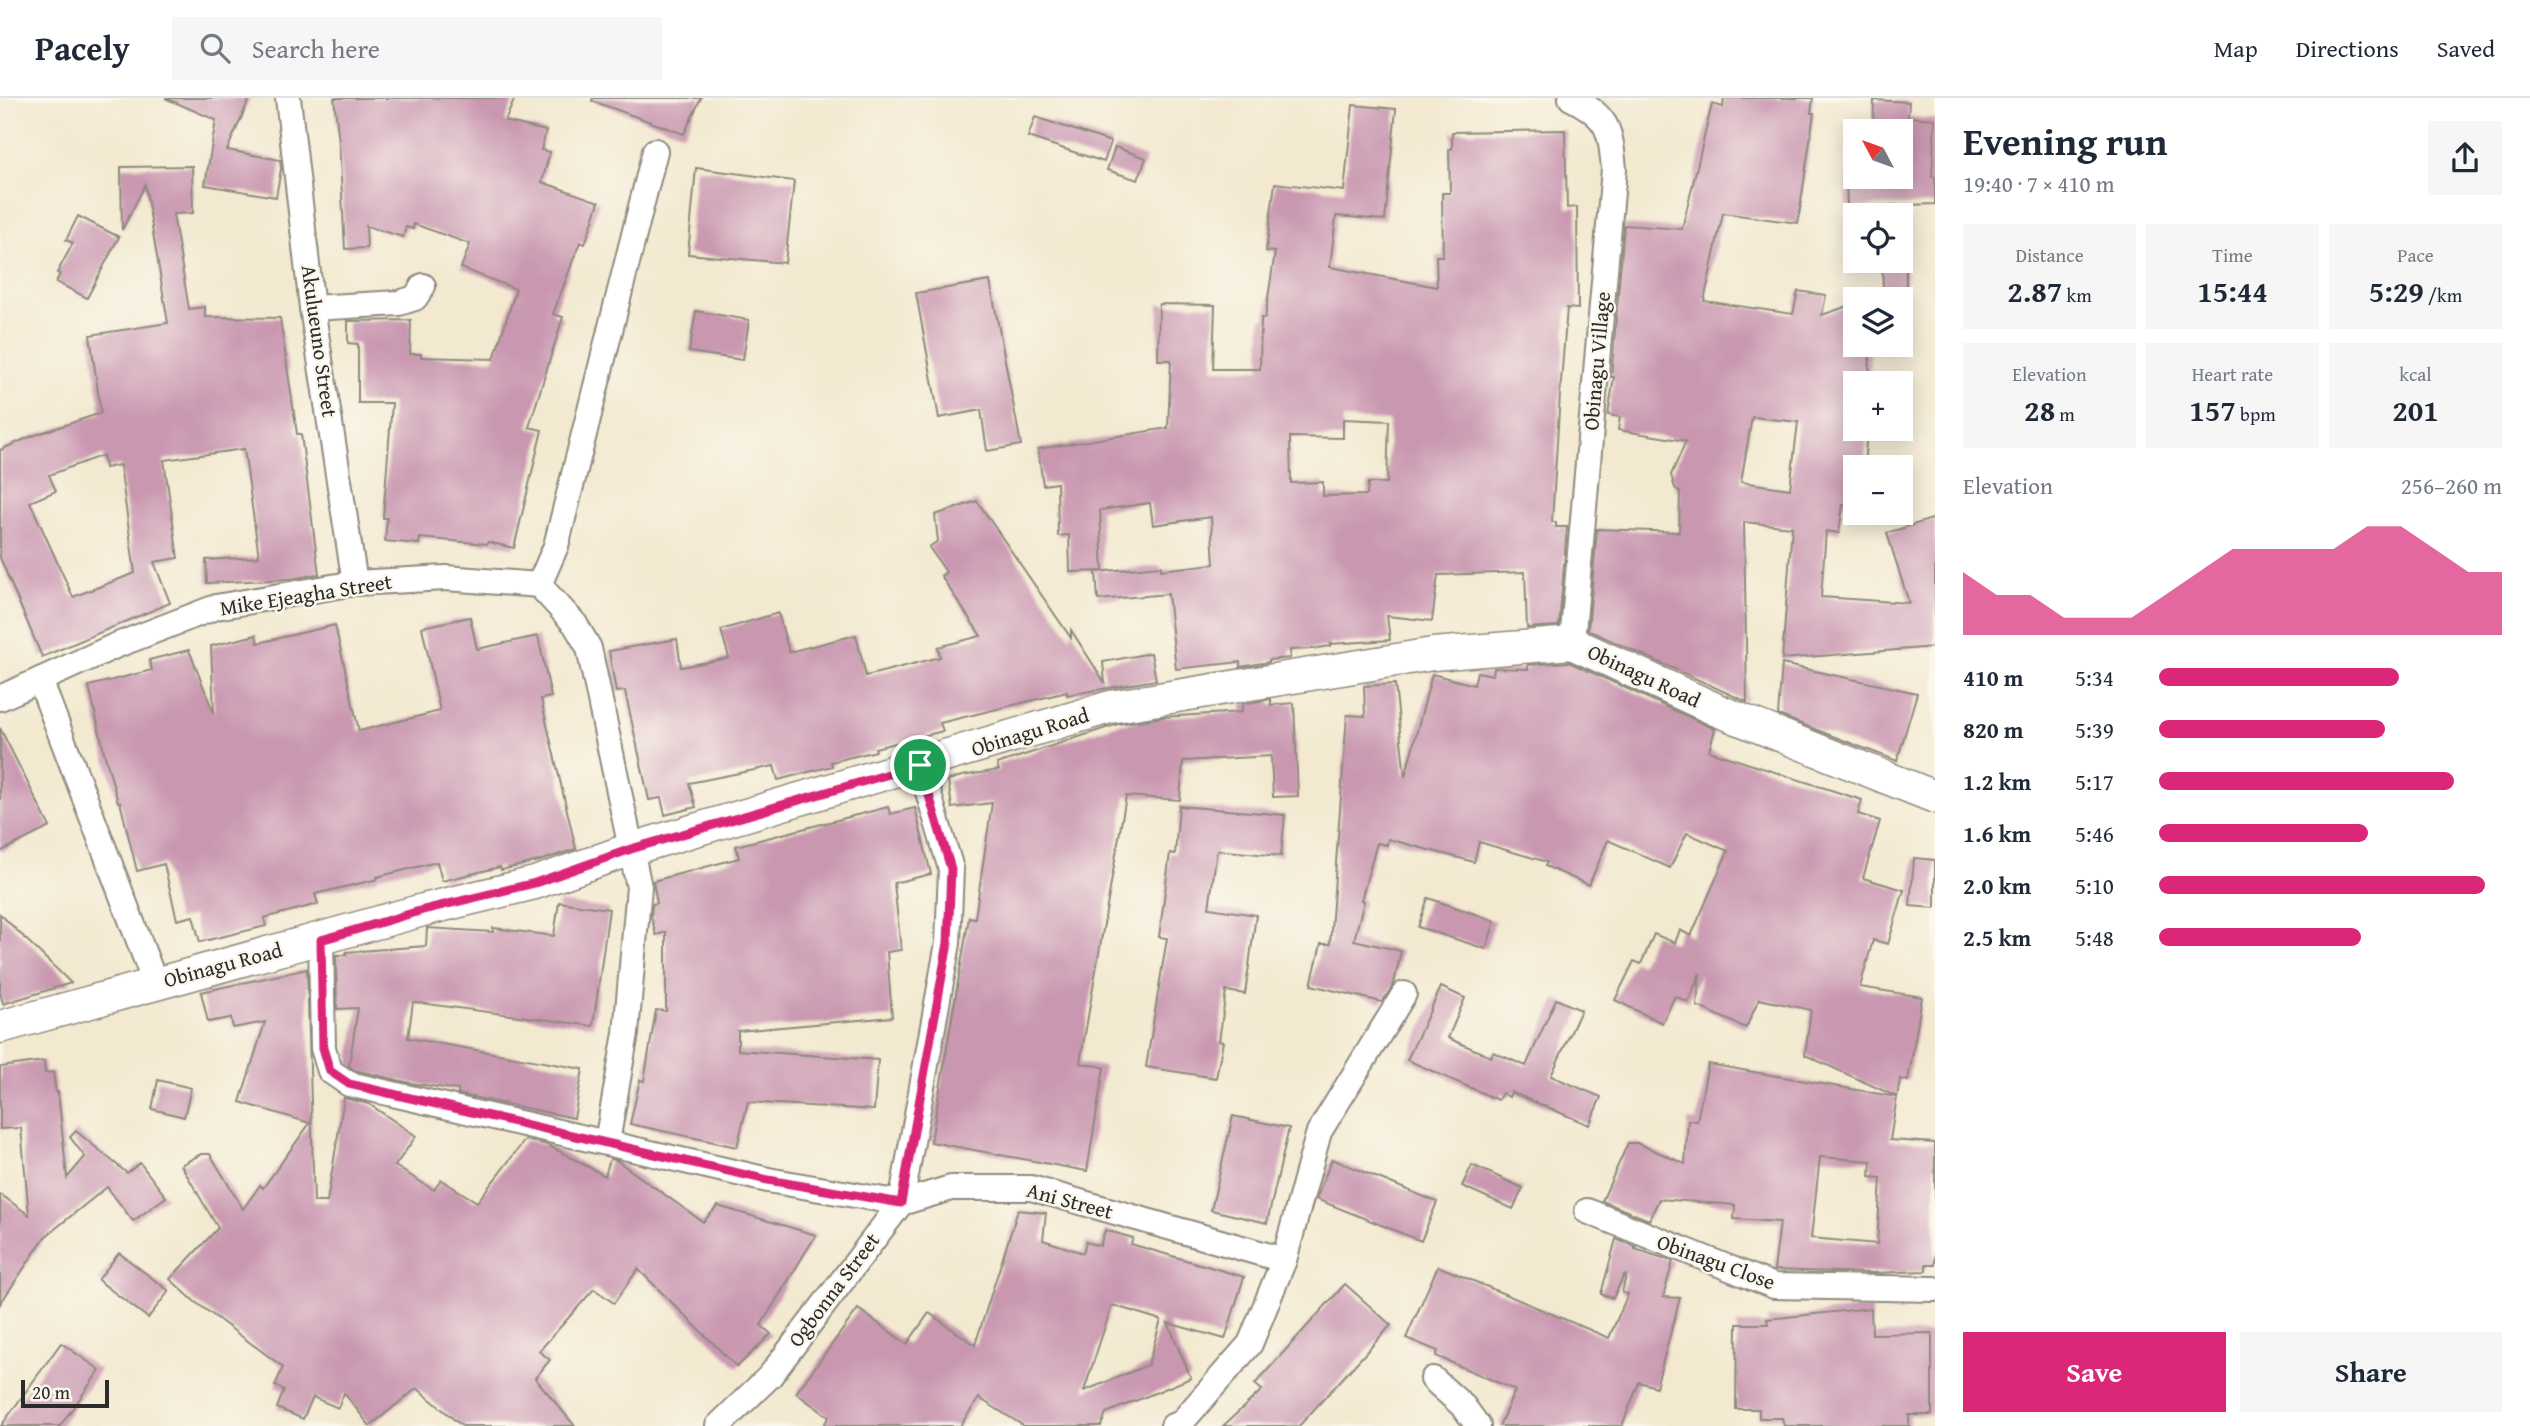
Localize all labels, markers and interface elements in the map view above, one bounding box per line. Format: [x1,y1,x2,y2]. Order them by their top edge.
search box [172,17,662,80]
text: Pacely [35,24,130,72]
icon: search [196,29,234,67]
text: Search here [252,29,380,68]
text: Map [2214,31,2258,66]
text: Directions [2296,31,2399,66]
text: Saved [2437,31,2495,66]
text: Evening run [1963,113,2167,169]
north arrow [1843,119,1913,189]
map controls [1843,119,1913,525]
button: share [2428,121,2502,195]
text: 19:40 · 7 × 410 m [1963,167,2115,200]
button: locate [1843,203,1913,273]
text: Distance [2015,241,2084,269]
text: Time [2212,241,2253,269]
text: Pace [2397,241,2434,269]
street label: Akulueuno Street [293,263,346,420]
text: 2.87 [2007,269,2062,313]
text: 15:44 [2197,269,2268,313]
text: 5:29 [2369,269,2424,313]
text: km [2062,281,2092,309]
text: /km [2424,281,2462,309]
button: layers [1843,287,1913,357]
street label: Obinagu Village [1575,290,1618,432]
text: Elevation [2012,360,2087,388]
text: Heart rate [2192,360,2273,388]
text: kcal [2399,360,2432,388]
button: + [1843,371,1913,441]
text: 28 [2024,388,2055,432]
text: 157 [2189,388,2236,432]
text: 201 [2392,388,2439,432]
text: m [2055,400,2075,428]
text: bpm [2236,400,2276,428]
button: − [1843,455,1913,525]
text: Elevation [1963,469,2053,502]
text: 256–260 m [2401,469,2502,502]
street label: Mike Ejeagha Street [218,566,395,623]
street label: Obinagu Road [1583,636,1707,716]
text: 410 m [1963,661,2024,694]
text: 5:34 [2075,661,2114,694]
street label: Obinagu Road [967,699,1093,764]
text: 820 m [1963,713,2024,746]
text: 5:39 [2075,713,2114,746]
pin [890,735,950,795]
icon: arrive [901,746,939,784]
text: 1.2 km [1963,765,2031,798]
text: 5:17 [2075,765,2114,798]
text: 1.6 km [1963,817,2031,850]
text: 5:46 [2075,817,2114,850]
text: 2.0 km [1963,869,2031,902]
text: 5:10 [2075,869,2114,902]
text: 2.5 km [1963,921,2031,954]
text: 5:48 [2075,921,2114,954]
street label: Obinagu Road [160,934,286,995]
street label: Ani Street [1024,1174,1117,1227]
street label: Ogbonna Street [780,1226,887,1353]
street label: Obinagu Close [1653,1226,1780,1297]
button: Save [1963,1332,2226,1412]
button: Share [2240,1332,2502,1412]
scale bar [21,1377,108,1409]
text: 20 m [32,1378,70,1406]

